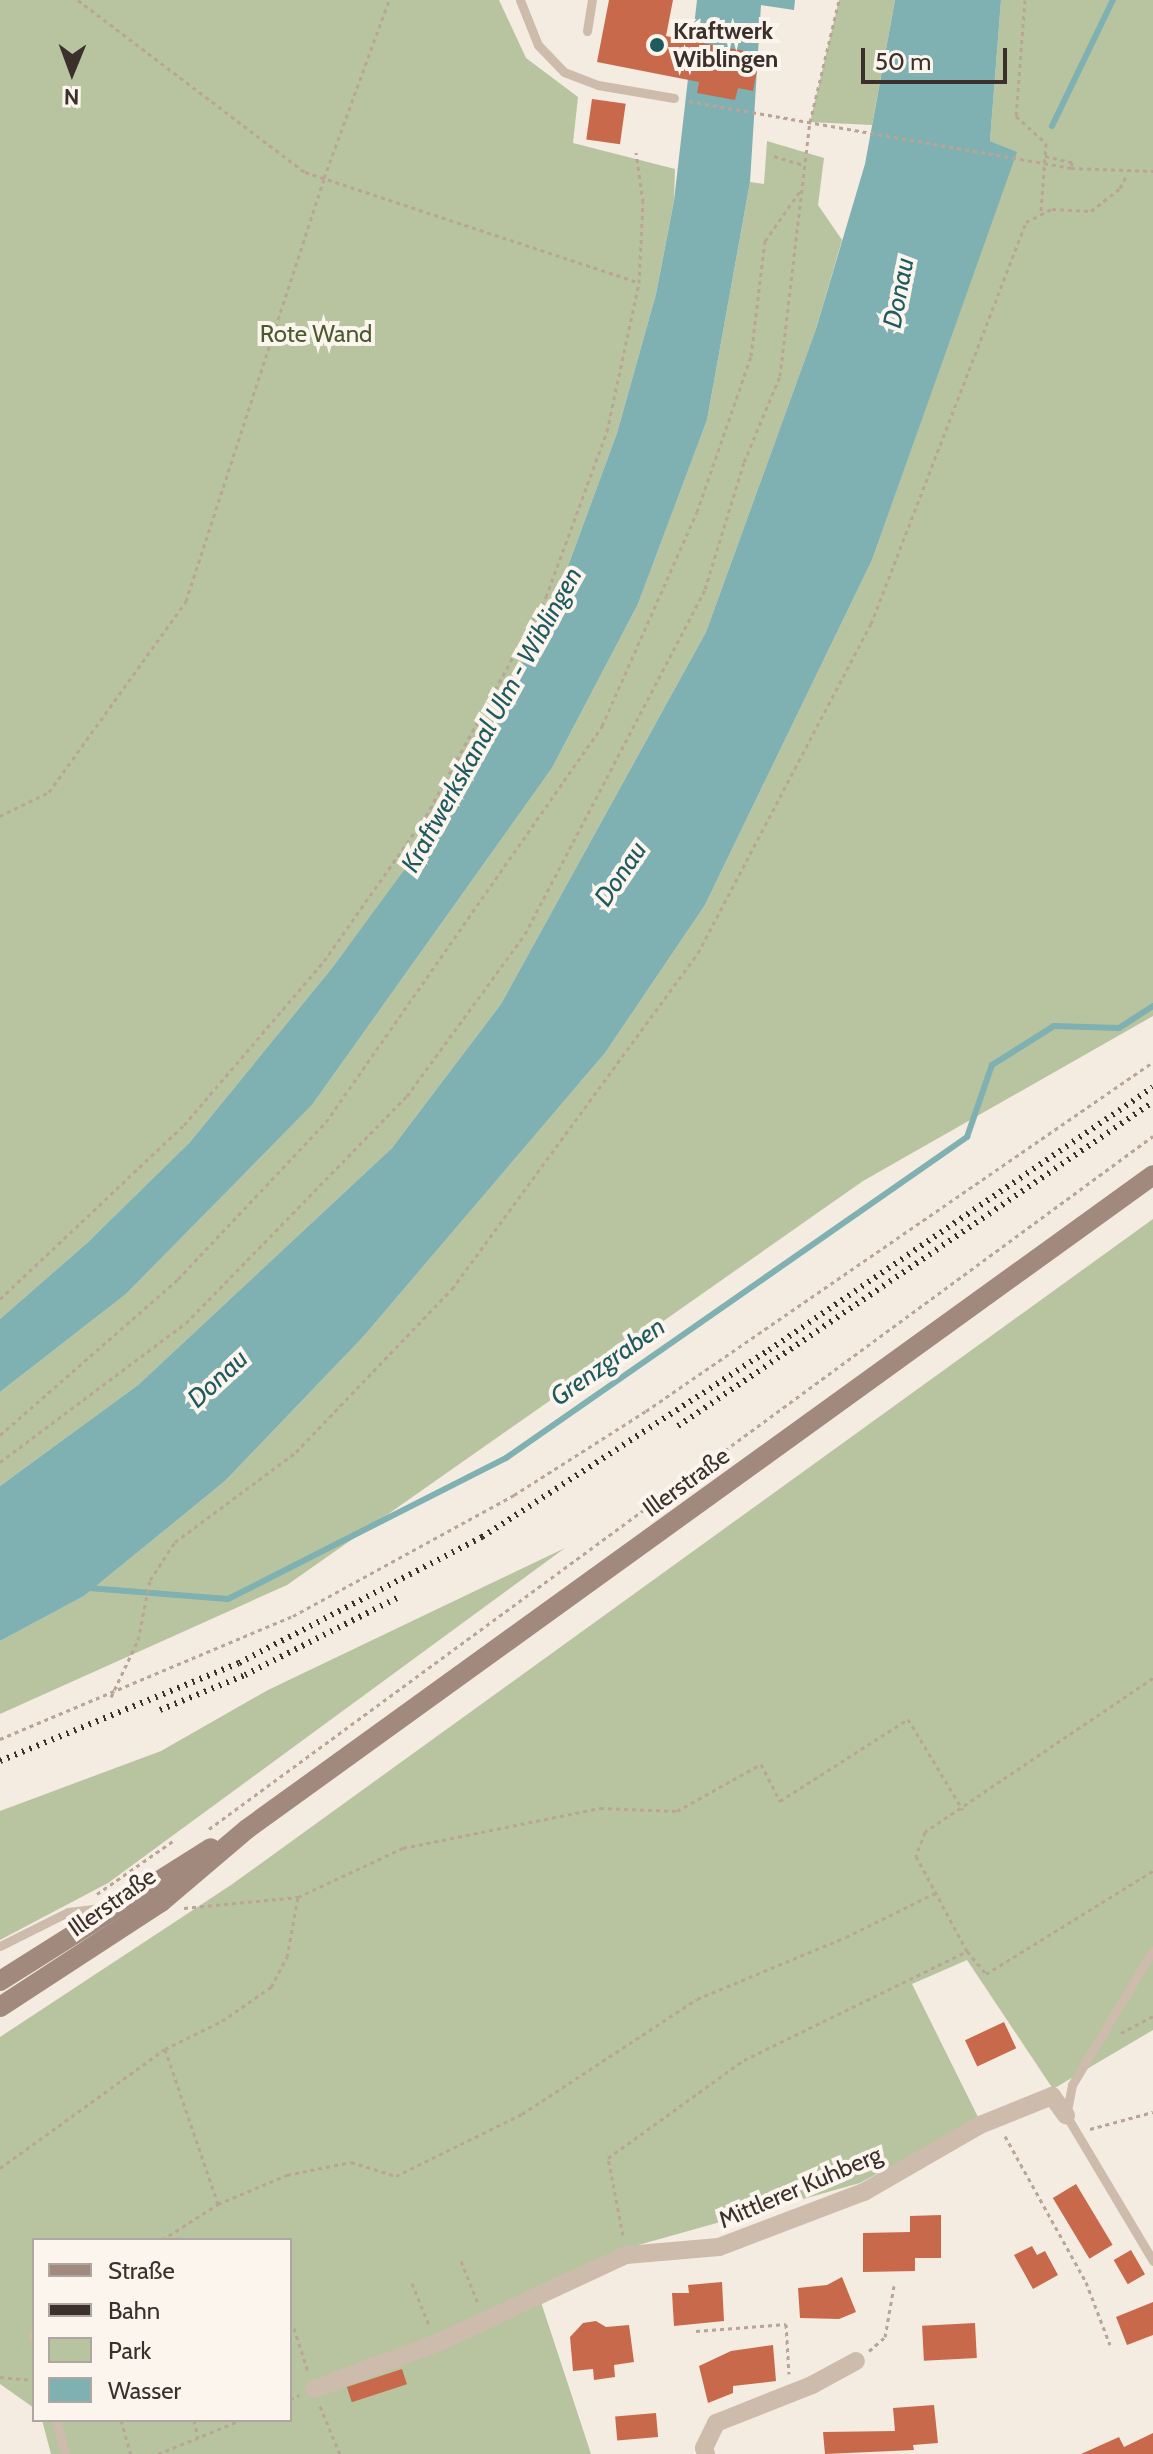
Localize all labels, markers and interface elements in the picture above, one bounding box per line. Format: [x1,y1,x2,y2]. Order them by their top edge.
place label: Kraftwerk Wiblingen [673,17,778,73]
north arrow [32,32,112,112]
scale bar [865,32,1011,82]
marker: Kraftwerk Wiblingen [648,36,666,54]
text: 50 m [875,47,931,76]
text: N [64,83,80,110]
water label: Donau [877,255,921,331]
park label: Rote Wand [260,320,372,348]
water label: Kraftwerkskanal Ulm - Wiblingen [395,562,589,878]
water label: Donau [588,836,654,912]
water label: Grenzgraben [545,1311,671,1413]
water label: Donau [181,1343,255,1415]
street label: Illerstraße [637,1441,735,1523]
street label: Illerstraße [63,1862,161,1942]
street label: Mittlerer Kuhberg [714,2140,886,2234]
legend [32,2238,292,2422]
text: Straße [108,2256,175,2285]
text: Bahn [108,2296,160,2325]
text: Park [108,2336,151,2365]
text: Wasser [108,2376,181,2405]

